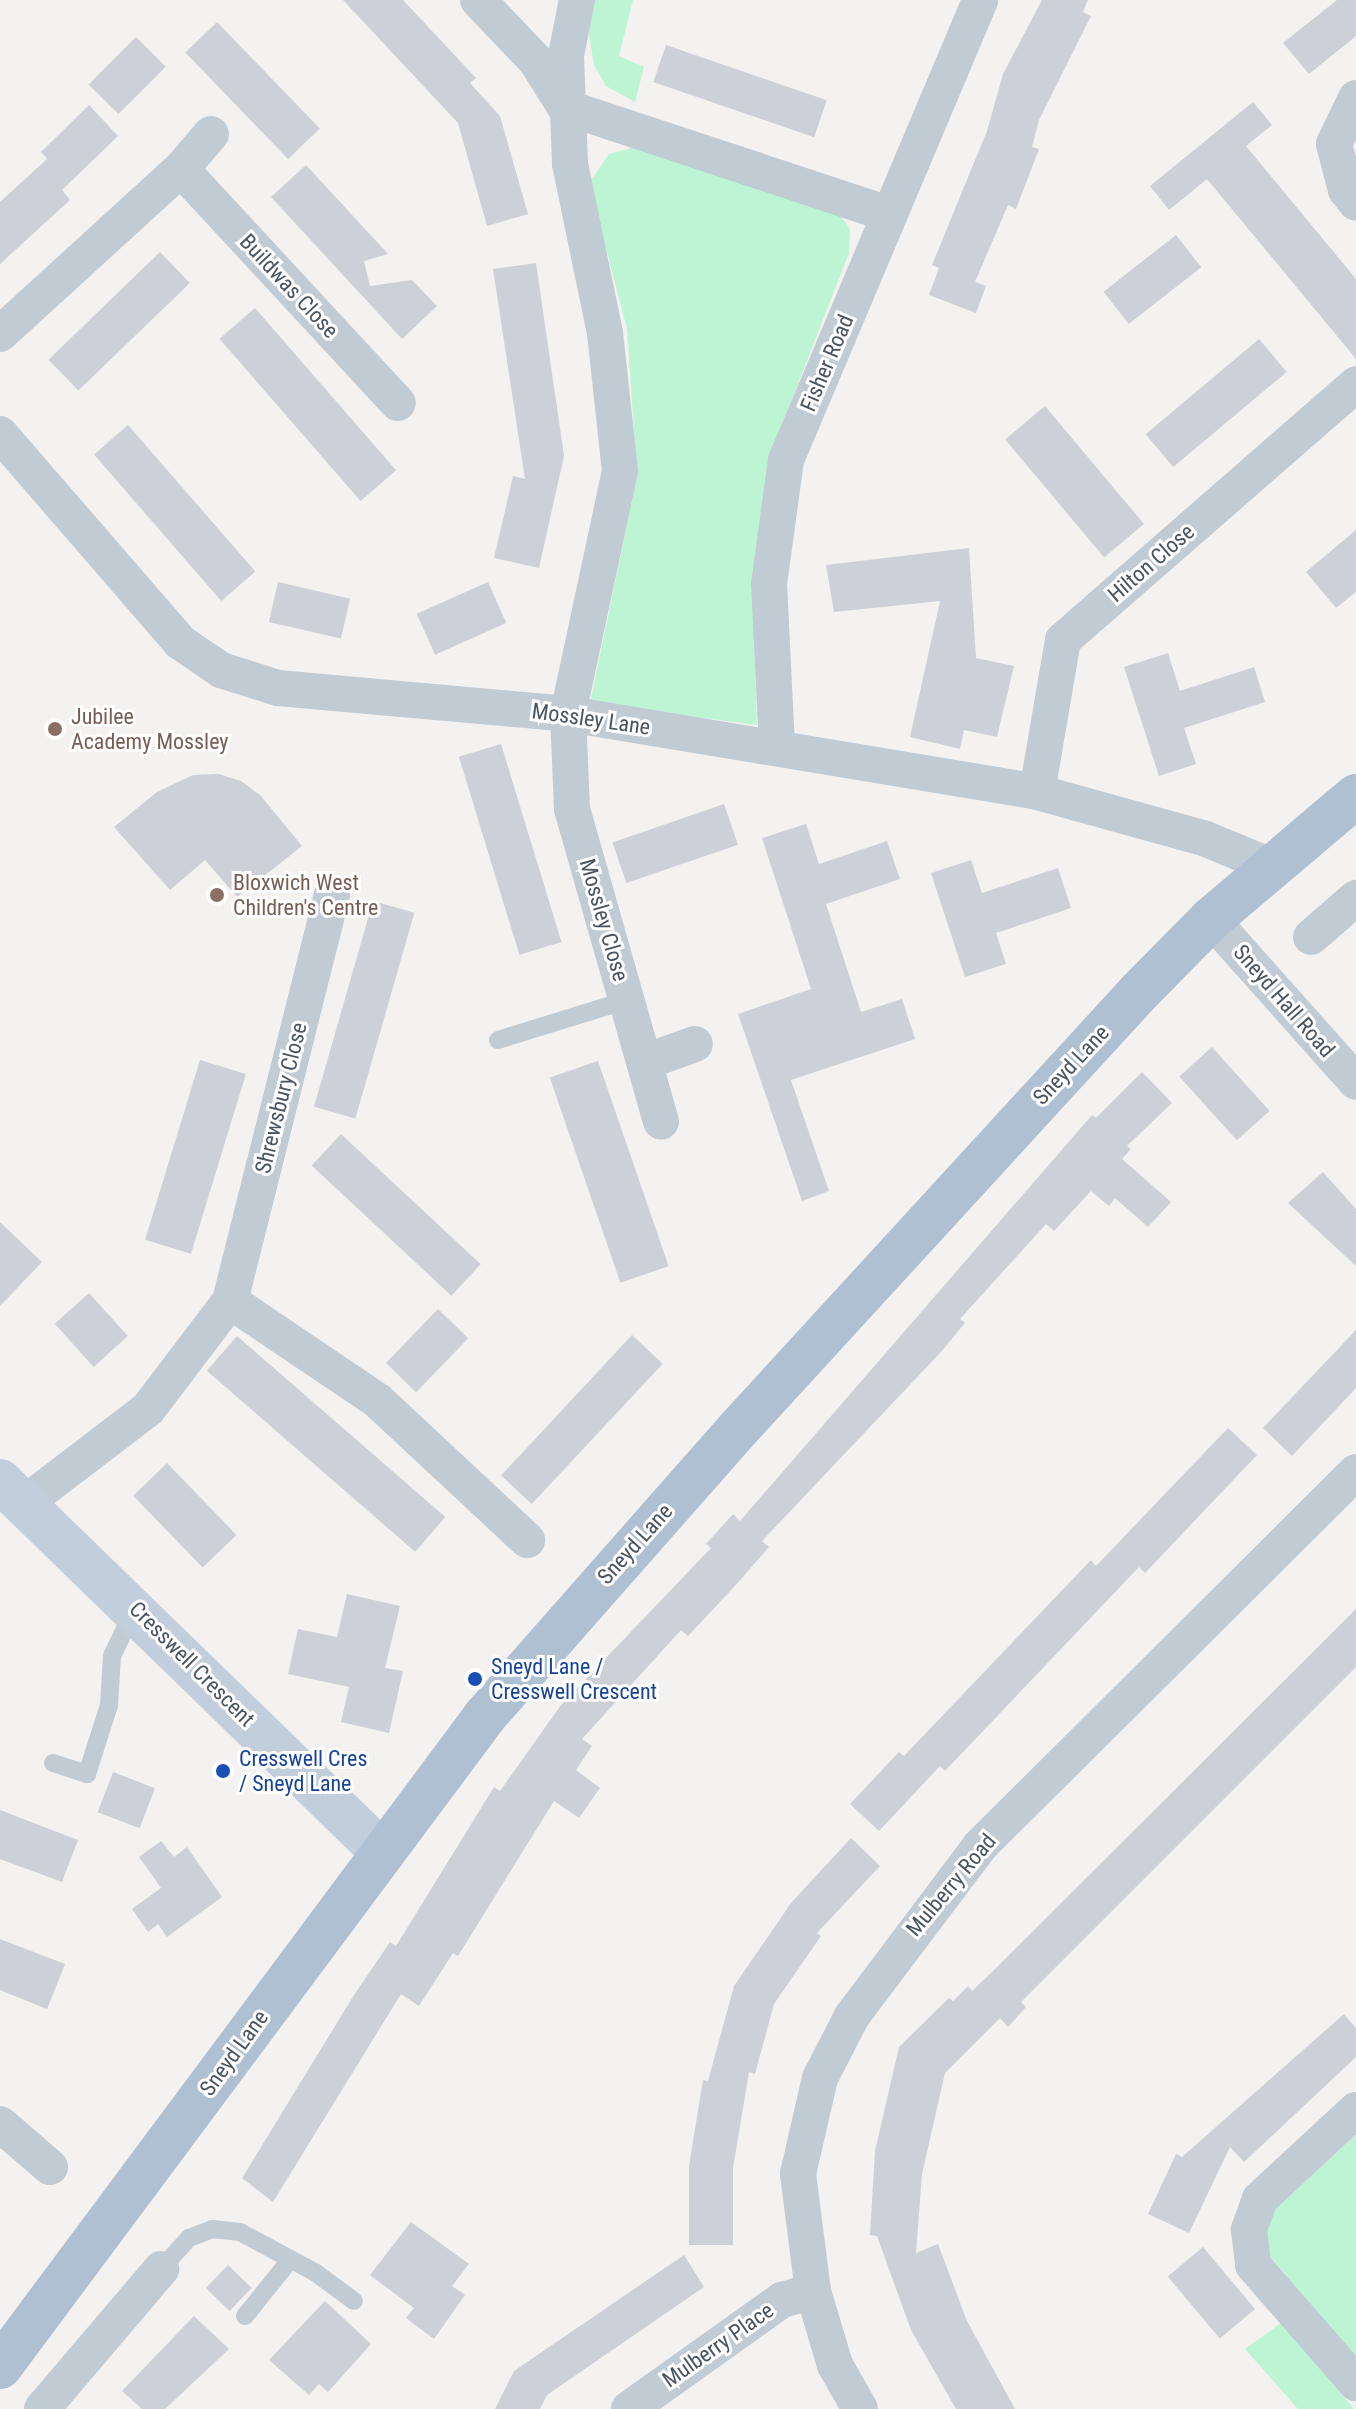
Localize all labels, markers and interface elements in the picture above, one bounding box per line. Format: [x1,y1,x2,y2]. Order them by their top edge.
street label: Buildwas Close [234,229,344,343]
street label: Fisher Road [795,311,859,415]
street label: Hilton Close [1102,518,1200,608]
street label: Mossley Lane [530,698,652,740]
place label: Jubilee Academy Mossley [71,703,229,754]
marker: Jubilee Academy Mossley [46,720,64,738]
street label: Mossley Close [574,856,634,984]
place label: Bloxwich West Children's Centre [233,869,378,920]
marker: Bloxwich West Children's Centre [208,886,226,904]
street label: Sneyd Hall Road [1228,939,1340,1063]
street label: Shrewsbury Close [249,1020,313,1176]
street label: Sneyd Lane [1028,1020,1114,1110]
street label: Sneyd Lane [592,1498,678,1590]
street label: Cresswell Crescent [124,1596,260,1732]
place label: Sneyd Lane / Cresswell Crescent [491,1653,657,1704]
marker: Sneyd Lane / Cresswell Crescent [466,1670,484,1688]
place label: Cresswell Cres / Sneyd Lane [239,1745,367,1796]
marker: Cresswell Cres / Sneyd Lane [214,1762,232,1780]
street label: Mulberry Road [901,1828,1001,1942]
street label: Sneyd Lane [194,2005,274,2101]
street label: Mulberry Place [657,2297,779,2393]

